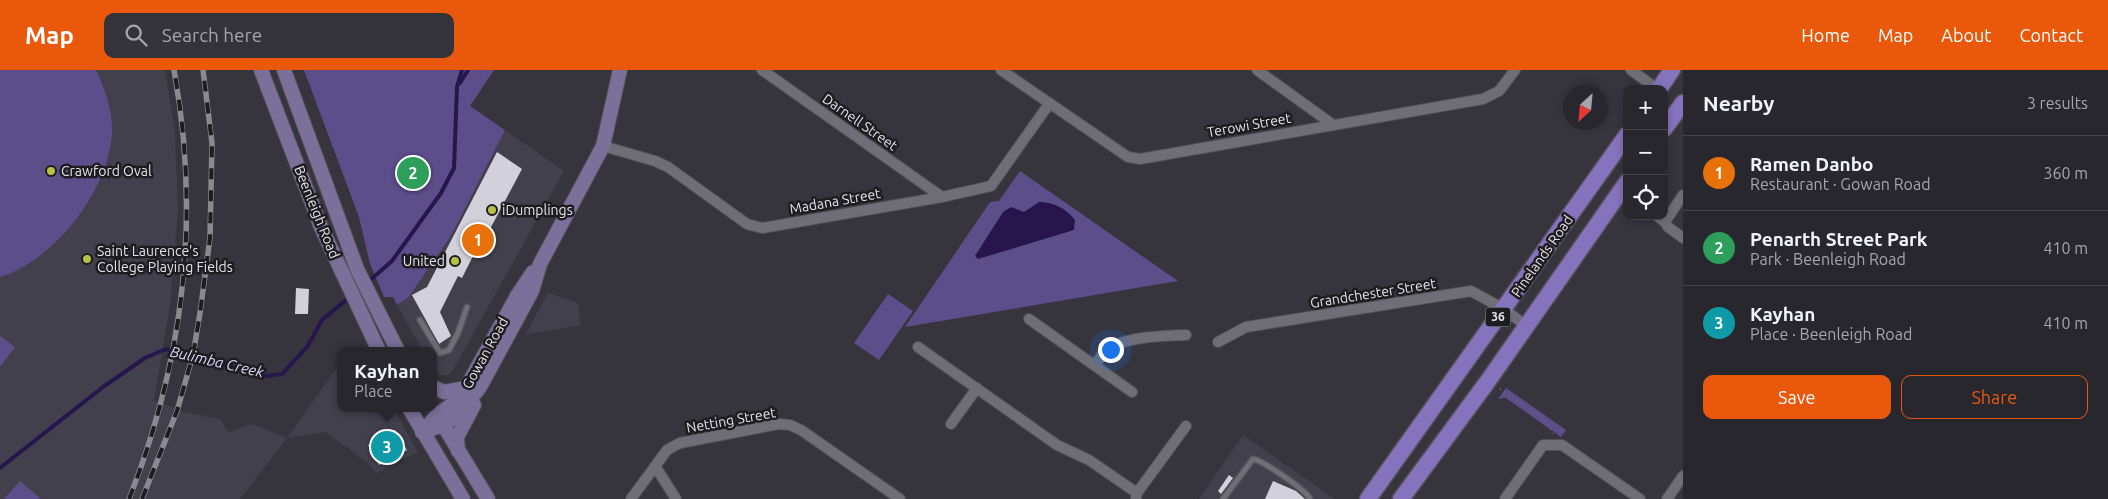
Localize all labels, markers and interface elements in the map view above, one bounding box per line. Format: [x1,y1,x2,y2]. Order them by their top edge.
search box [104,13,454,58]
icon: search [122,21,150,49]
text: Map [25,22,74,49]
text: Search here [162,24,262,46]
text: Home [1801,25,1850,45]
text: Map [1878,25,1913,45]
text: About [1941,25,1991,45]
text: Contact [2019,25,2083,45]
north arrow [1563,85,1608,130]
map controls [1623,85,1668,220]
button: + [1623,85,1668,130]
street label: Darnell Street [819,90,901,154]
text: Nearby [1703,91,1774,115]
text: 3 results [2027,94,2088,112]
street label: Terowi Street [1206,110,1293,140]
button: − [1623,130,1668,175]
text: Ramen Danbo [1750,153,1873,175]
pin: 2 [397,154,429,192]
place label: Crawford Oval [61,163,152,179]
street label: Beenleigh Road [291,163,343,261]
text: 1 [1714,164,1724,182]
text: 360 m [2043,164,2088,182]
marker: Crawford Oval [45,165,57,177]
button: locate [1623,175,1668,220]
text: Restaurant · Gowan Road [1750,175,1931,193]
street label: Madana Street [788,185,882,217]
place label: iDumplings [502,202,573,218]
marker: iDumplings [486,204,498,216]
street label: Pinelands Road [1508,212,1576,300]
pin: 1 [462,221,494,259]
text: Penarth Street Park [1750,228,1927,250]
text: 2 [1714,239,1724,257]
text: 410 m [2043,239,2088,257]
place label: Saint Laurence's College Playing Fields [97,243,233,275]
text: Park · Beenleigh Road [1750,250,1906,268]
marker: Saint Laurence's College Playing Fields [81,253,93,265]
place label: United [403,253,445,269]
marker: United [449,255,461,267]
street label: Grandchester Street [1309,275,1437,311]
text: Kayhan [1750,303,1815,325]
road number: 36 [1486,308,1510,326]
text: 3 [1714,314,1724,332]
text: 410 m [2043,314,2088,332]
street label: Gowan Road [459,315,511,391]
text: Place · Beenleigh Road [1750,325,1912,343]
your location [1098,337,1124,363]
water label: Bulimba Creek [169,342,266,381]
popup [337,347,437,412]
text: Kayhan [354,360,420,382]
button: Save [1703,375,1891,419]
button: Share [1901,375,2088,419]
text: Place [354,382,393,400]
street label: Netting Street [685,404,777,436]
pin: 3 [371,428,403,466]

